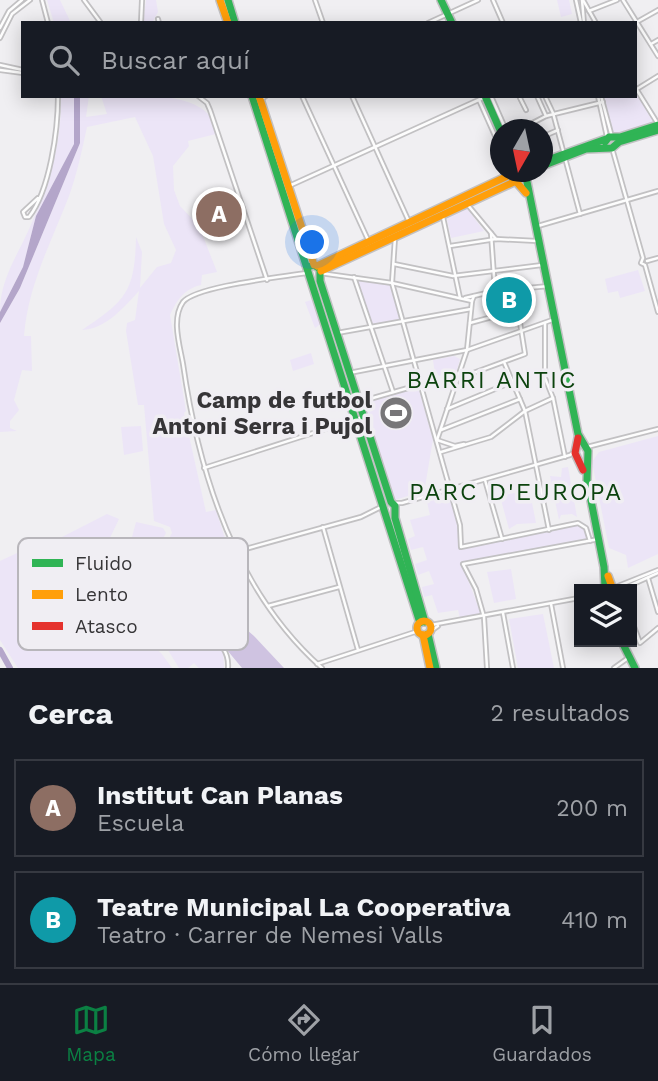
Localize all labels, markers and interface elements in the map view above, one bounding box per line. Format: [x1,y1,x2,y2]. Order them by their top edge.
search box [21,21,637,98]
icon: search [45,41,83,79]
text: Buscar aquí [101,45,250,75]
north arrow [490,119,553,182]
pin: A [196,188,242,240]
your location [295,225,329,259]
pin: B [486,274,532,326]
district label: BARRI ANTIC [406,366,578,394]
place label: Camp de futbol Antoni Serra i Pujol [153,387,372,440]
sports icon: Camp de futbol Antoni Serra i Pujol [377,394,415,432]
district label: PARC D'EUROPA [409,478,623,506]
legend [18,538,248,650]
text: Fluido [75,552,133,575]
text: Lento [75,583,128,606]
map controls [574,584,637,647]
button: layers [574,584,637,647]
text: Atasco [75,615,138,638]
text: Cerca [28,696,113,731]
text: 2 resultados [491,700,630,727]
text: Institut Can Planas [97,780,343,810]
text: A [45,795,61,822]
text: 200 m [556,795,628,822]
text: Escuela [97,810,184,837]
text: Teatre Municipal La Cooperativa [97,892,510,922]
text: B [45,907,61,934]
text: 410 m [561,907,628,934]
text: Teatro · Carrer de Nemesi Valls [97,922,443,949]
tab: Mapa [66,1001,116,1066]
tab: Cómo llegar [248,1001,360,1066]
tab: Guardados [492,1001,592,1066]

